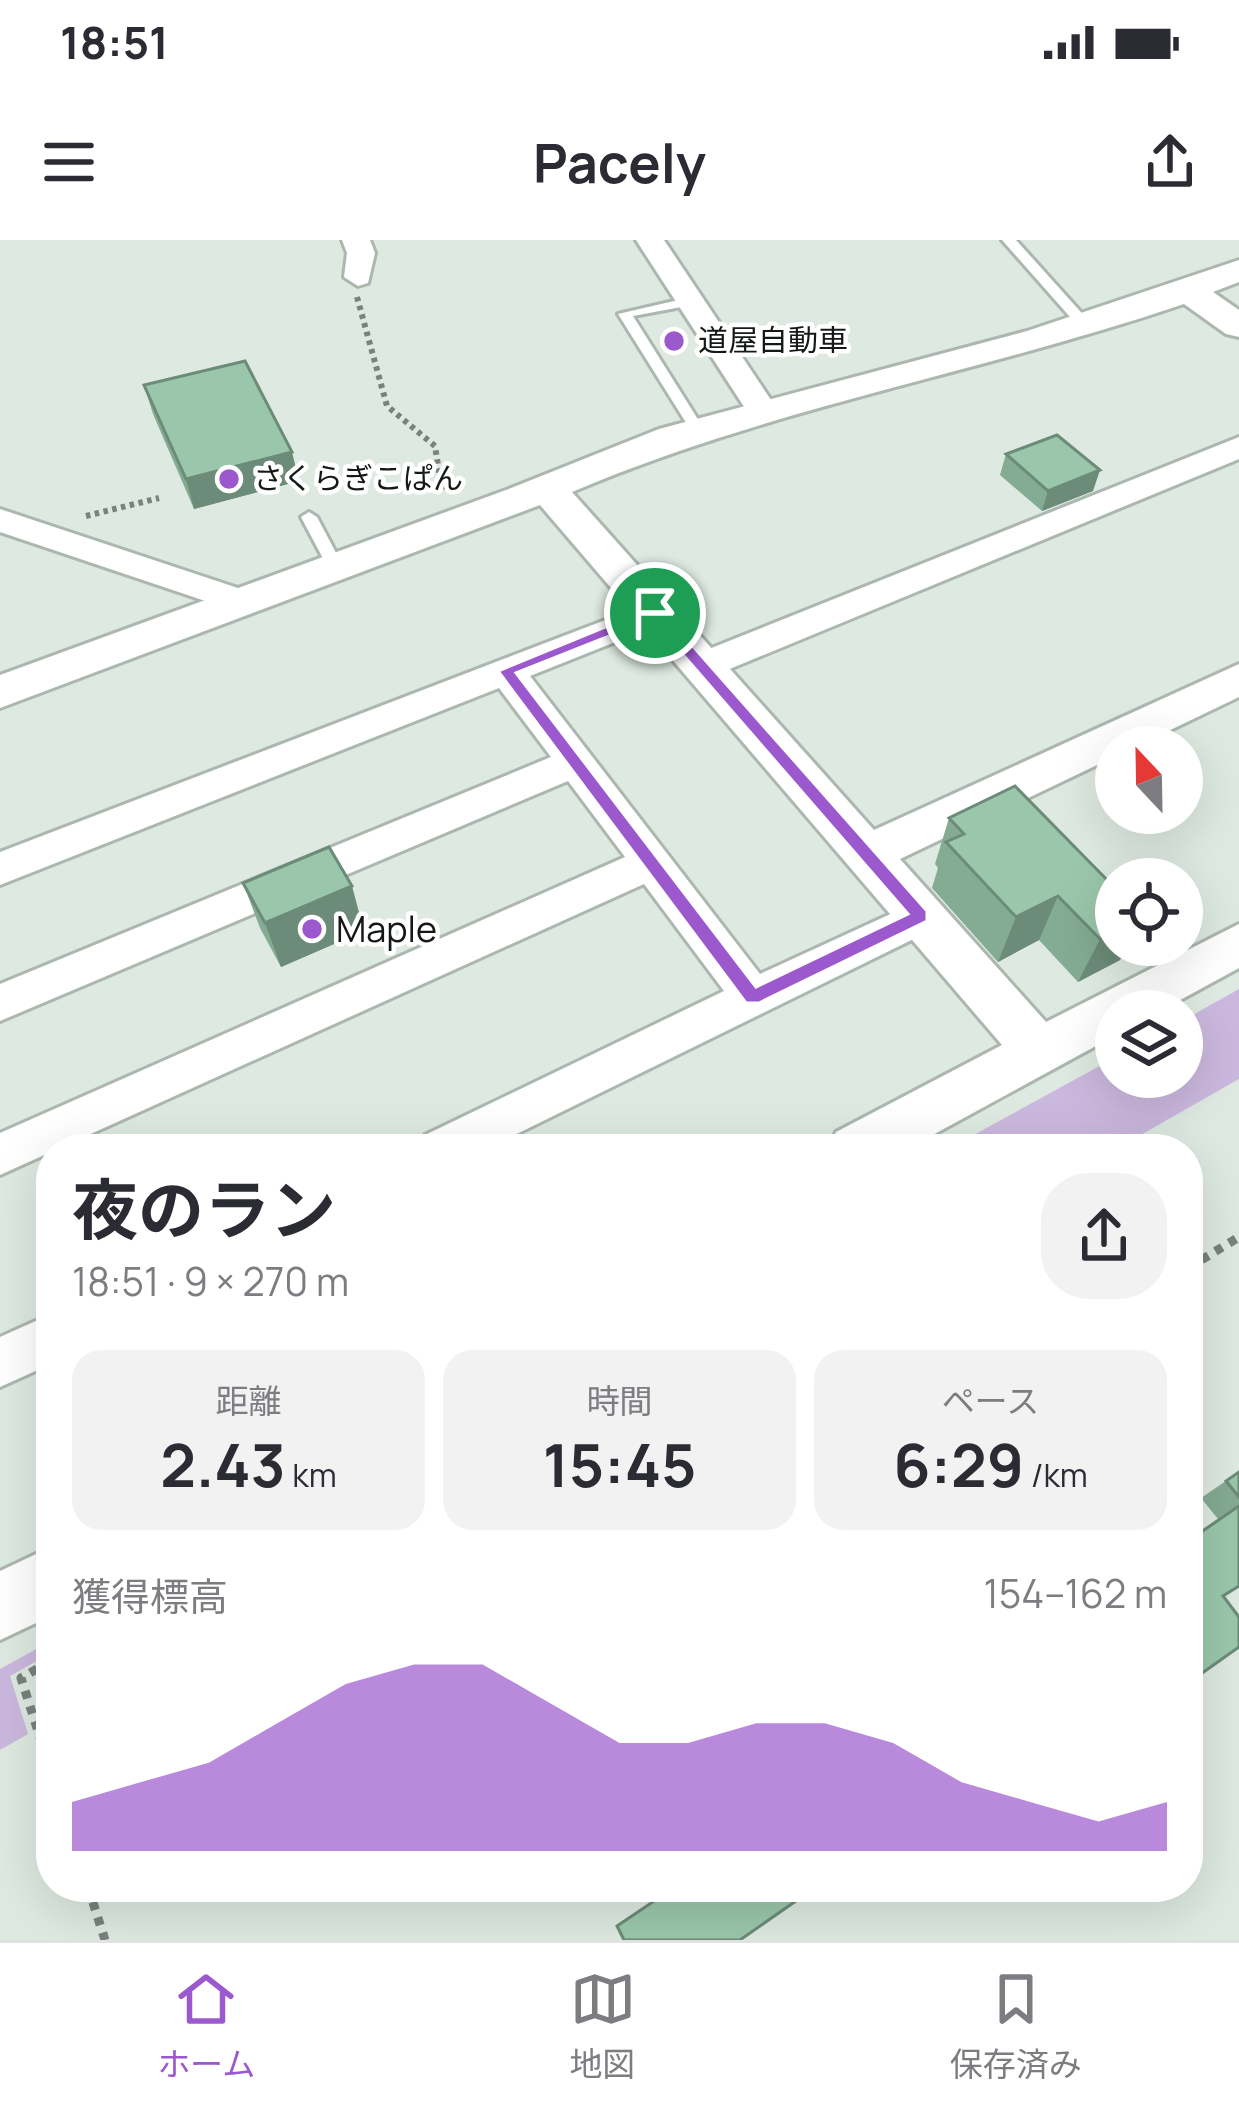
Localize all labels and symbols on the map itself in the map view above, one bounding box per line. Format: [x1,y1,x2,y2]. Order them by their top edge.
place label: 道屋自動車 [698,319,848,360]
marker: 道屋自動車 [661,328,687,354]
place label: さくらぎこぱん [253,457,463,498]
marker: さくらぎこぱん [216,466,242,492]
pin [604,562,706,664]
north arrow [1095,726,1203,834]
place label: Maple [336,904,437,953]
marker: Maple [299,916,325,942]

